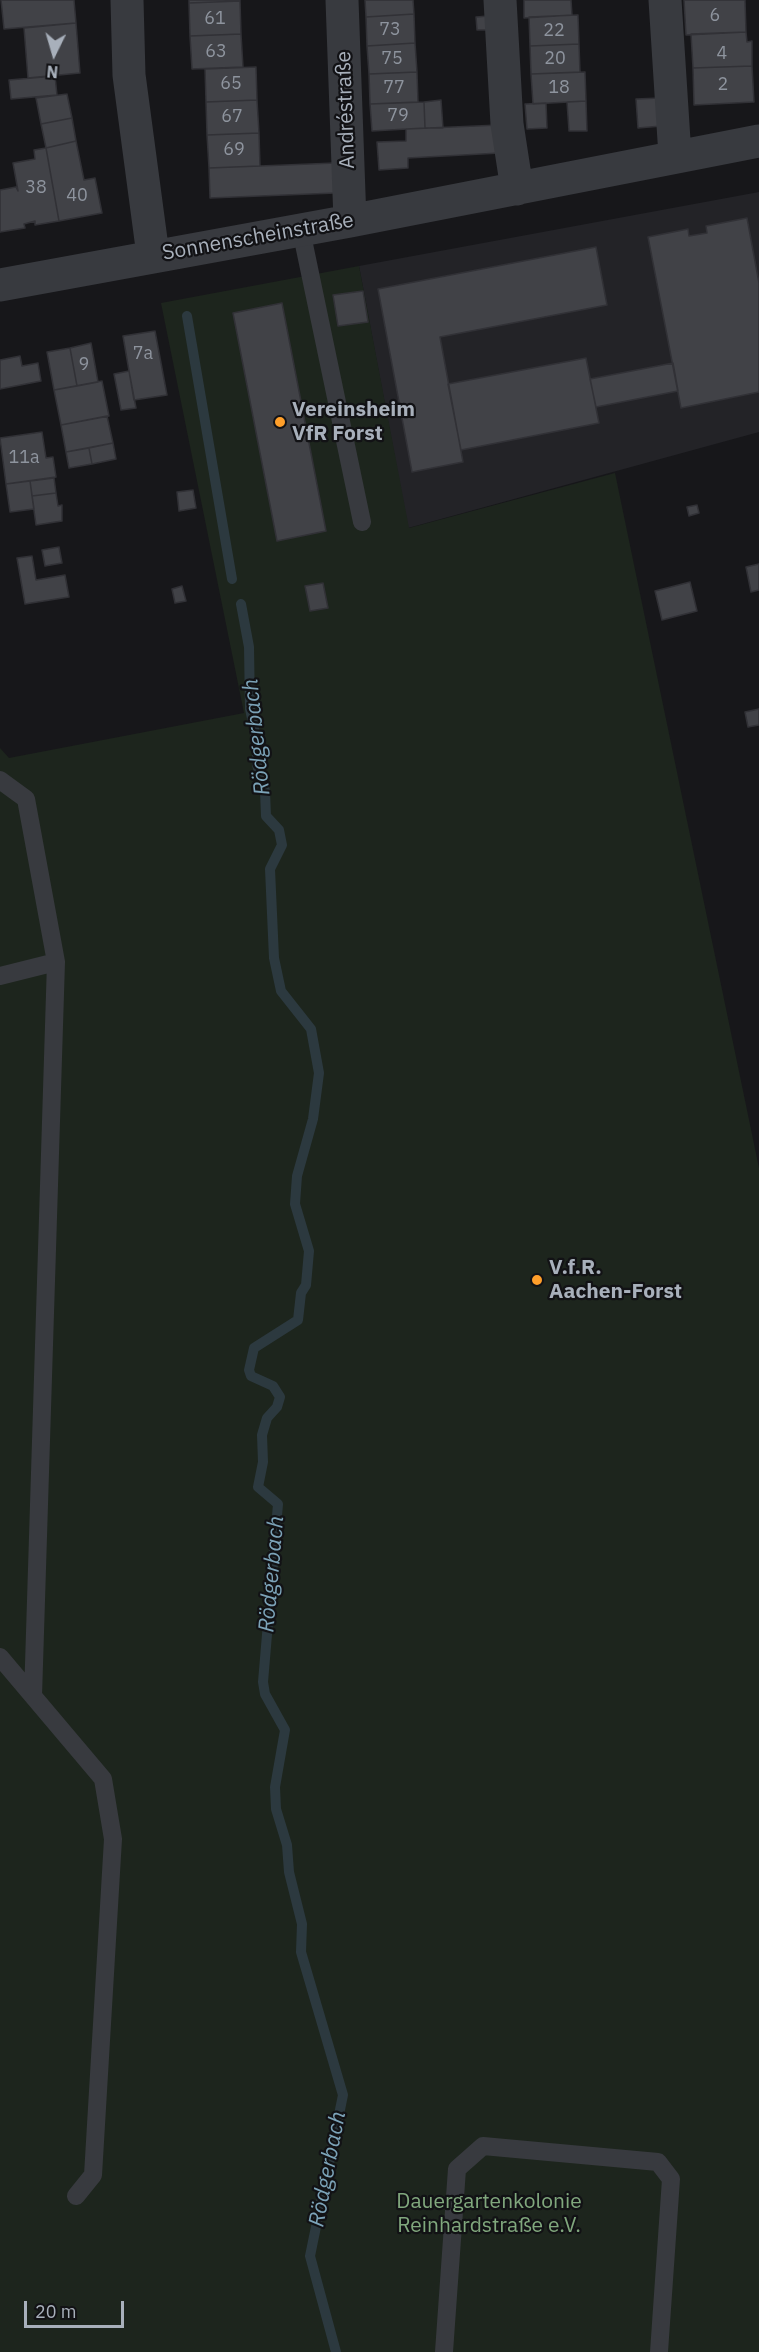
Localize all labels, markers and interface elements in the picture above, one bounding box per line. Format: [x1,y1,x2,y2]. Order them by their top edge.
house number: 6 [710,5,720,27]
house number: 61 [204,8,226,30]
house number: 73 [379,19,401,41]
house number: 22 [543,20,565,42]
north arrow [24,24,84,84]
house number: 63 [205,41,227,63]
house number: 4 [717,43,727,65]
house number: 75 [381,48,403,70]
house number: 20 [544,48,566,70]
street label: Andréstraße [331,51,361,169]
text: N [46,61,59,82]
house number: 65 [220,73,242,95]
house number: 2 [718,74,728,96]
house number: 77 [383,77,405,99]
house number: 18 [548,77,570,99]
house number: 79 [387,105,409,127]
house number: 67 [221,106,243,128]
house number: 69 [223,139,245,161]
house number: 38 [25,177,47,199]
house number: 40 [66,185,88,207]
street label: Sonnenscheinstraße [160,208,356,266]
house number: 7a [133,343,153,365]
house number: 9 [79,354,89,376]
place label: Vereinsheim VfR Forst [292,397,415,447]
marker: Vereinsheim VfR Forst [273,415,287,429]
house number: 11a [8,447,40,469]
water label: Rödgerbach [238,677,276,797]
place label: V.f.R. Aachen-Forst [549,1255,682,1305]
marker: V.f.R. Aachen-Forst [530,1273,544,1287]
water label: Rödgerbach [254,1515,290,1633]
water label: Rödgerbach [304,2109,352,2229]
park label: Dauergartenkolonie Reinhardstraße e.V. [396,2189,582,2239]
scale bar [27,2289,128,2327]
text: 20 m [35,2300,77,2323]

